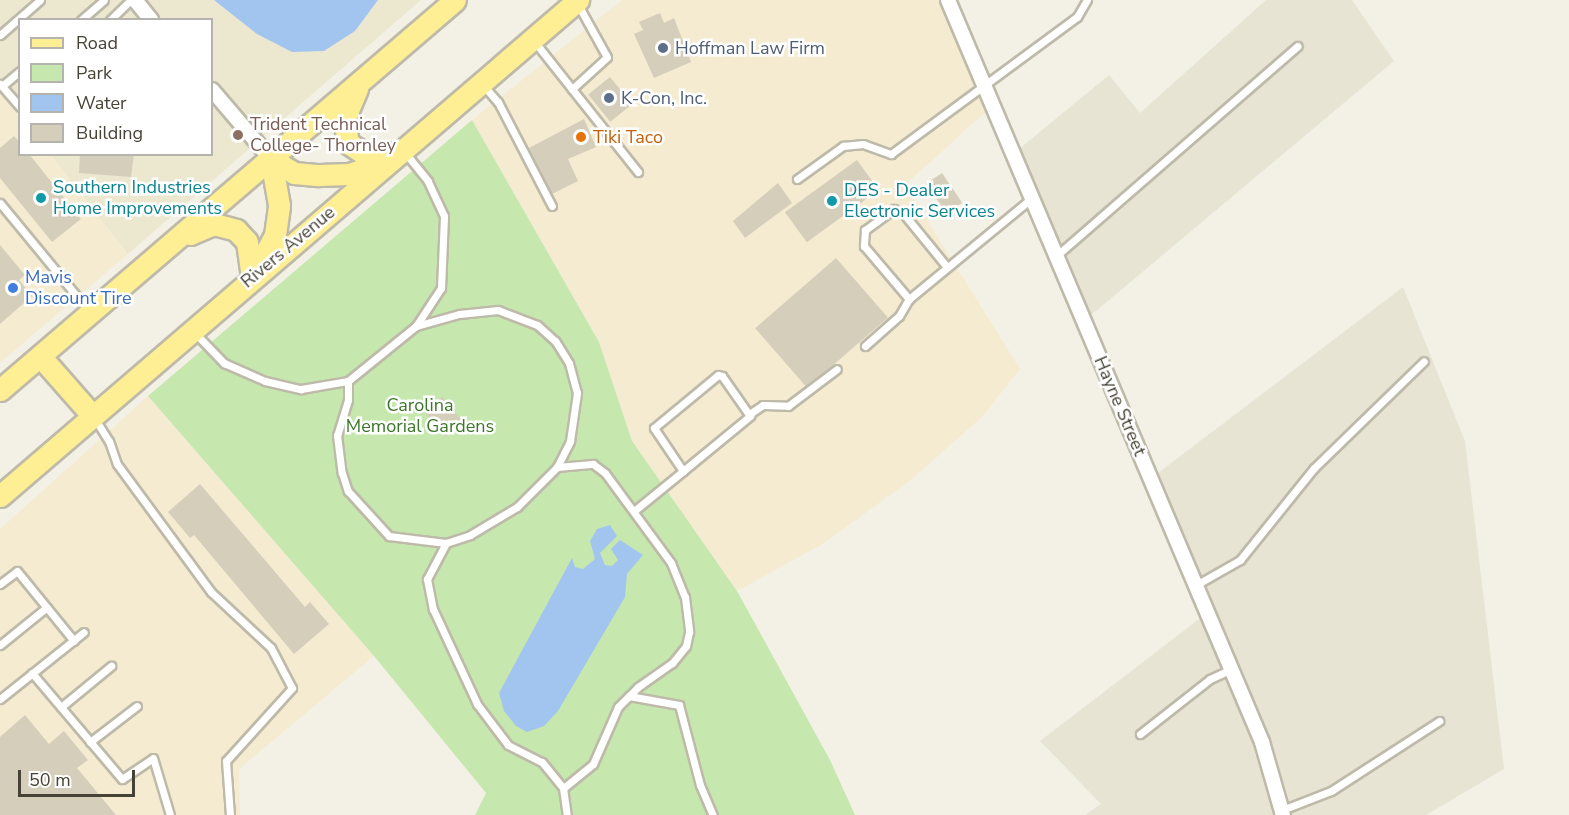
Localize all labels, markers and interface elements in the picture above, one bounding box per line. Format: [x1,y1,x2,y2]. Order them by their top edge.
legend [18,18,213,156]
text: Road [76,31,118,55]
place label: Hoffman Law Firm [675,37,825,59]
marker: Hoffman Law Firm [656,41,670,55]
text: Park [76,61,112,85]
place label: K-Con, Inc. [621,87,707,109]
text: Water [76,91,127,115]
marker: K-Con, Inc. [602,91,616,105]
place label: Trident Technical College- Thornley [250,114,396,156]
text: Building [76,121,143,145]
place label: Tiki Taco [593,126,663,148]
marker: Trident Technical College- Thornley [231,128,245,142]
marker: Tiki Taco [574,130,588,144]
place label: Southern Industries Home Improvements [53,177,222,219]
place label: DES - Dealer Electronic Services [844,180,995,222]
marker: Southern Industries Home Improvements [34,191,48,205]
marker: DES - Dealer Electronic Services [825,194,839,208]
street label: Rivers Avenue [237,202,339,292]
place label: Mavis Discount Tire [25,267,132,310]
marker: Mavis Discount Tire [6,281,20,295]
street label: Hayne Street [1089,353,1151,459]
park label: Carolina Memorial Gardens [346,395,494,438]
scale bar [21,758,138,796]
text: 50 m [29,768,71,792]

